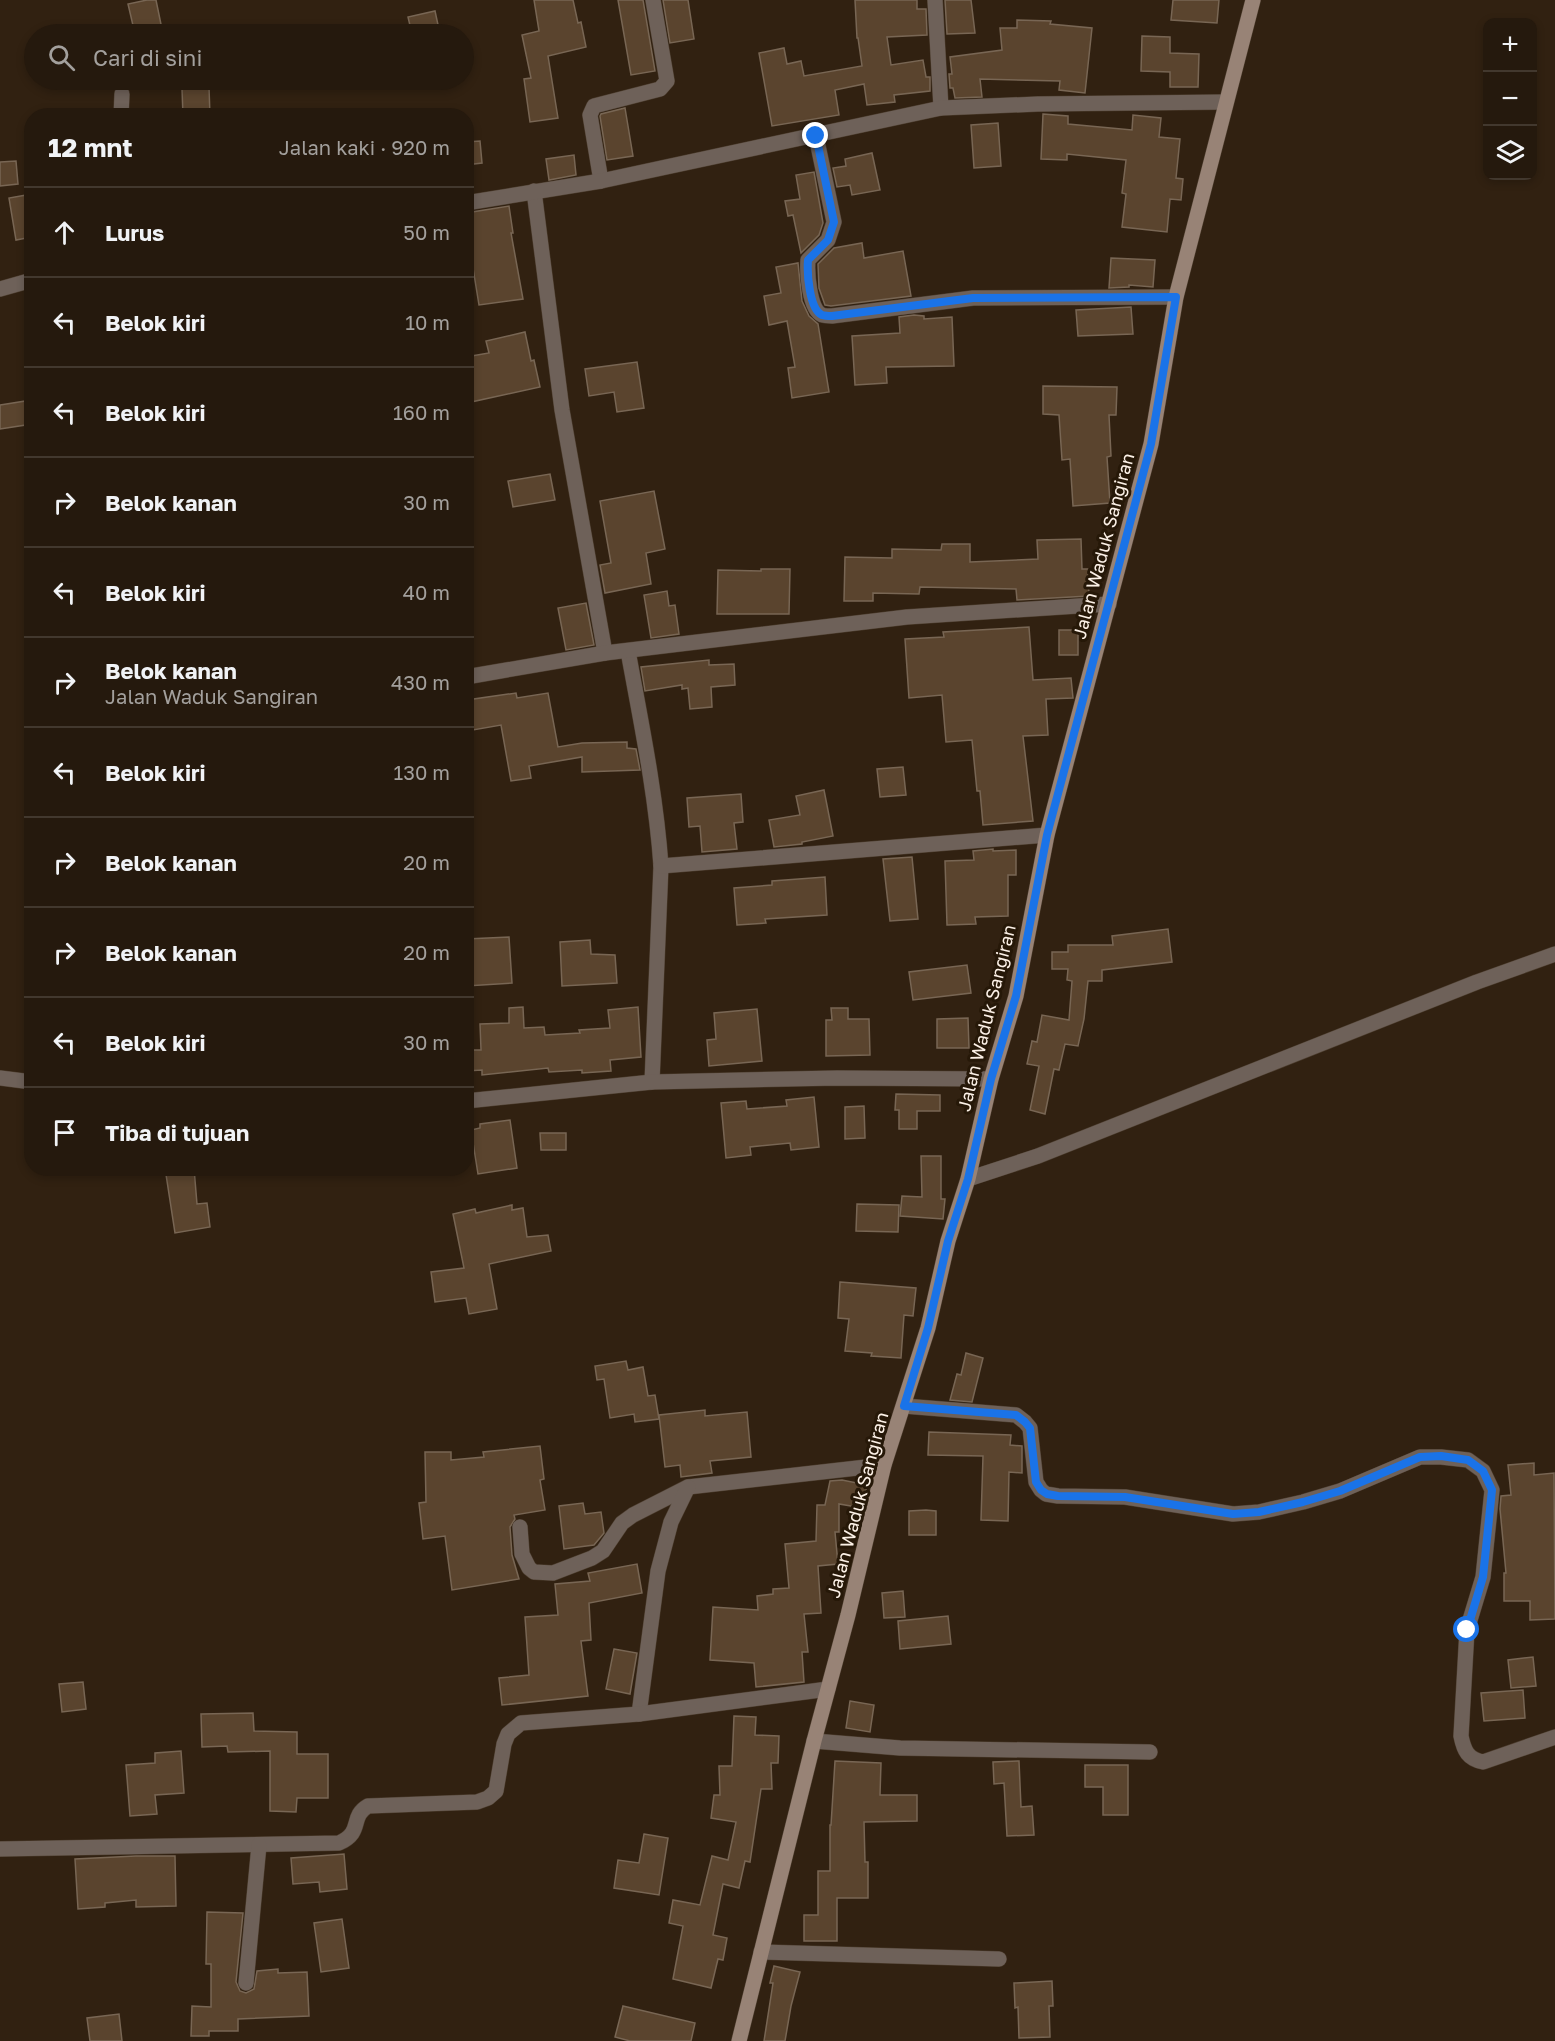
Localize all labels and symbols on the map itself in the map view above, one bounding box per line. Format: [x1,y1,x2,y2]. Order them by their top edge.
route end [802,122,828,148]
street label: Jalan Waduk Sangiran [1068,450,1138,641]
street label: Jalan Waduk Sangiran [952,922,1020,1113]
street label: Jalan Waduk Sangiran [822,1409,892,1600]
route start [1453,1616,1479,1642]

